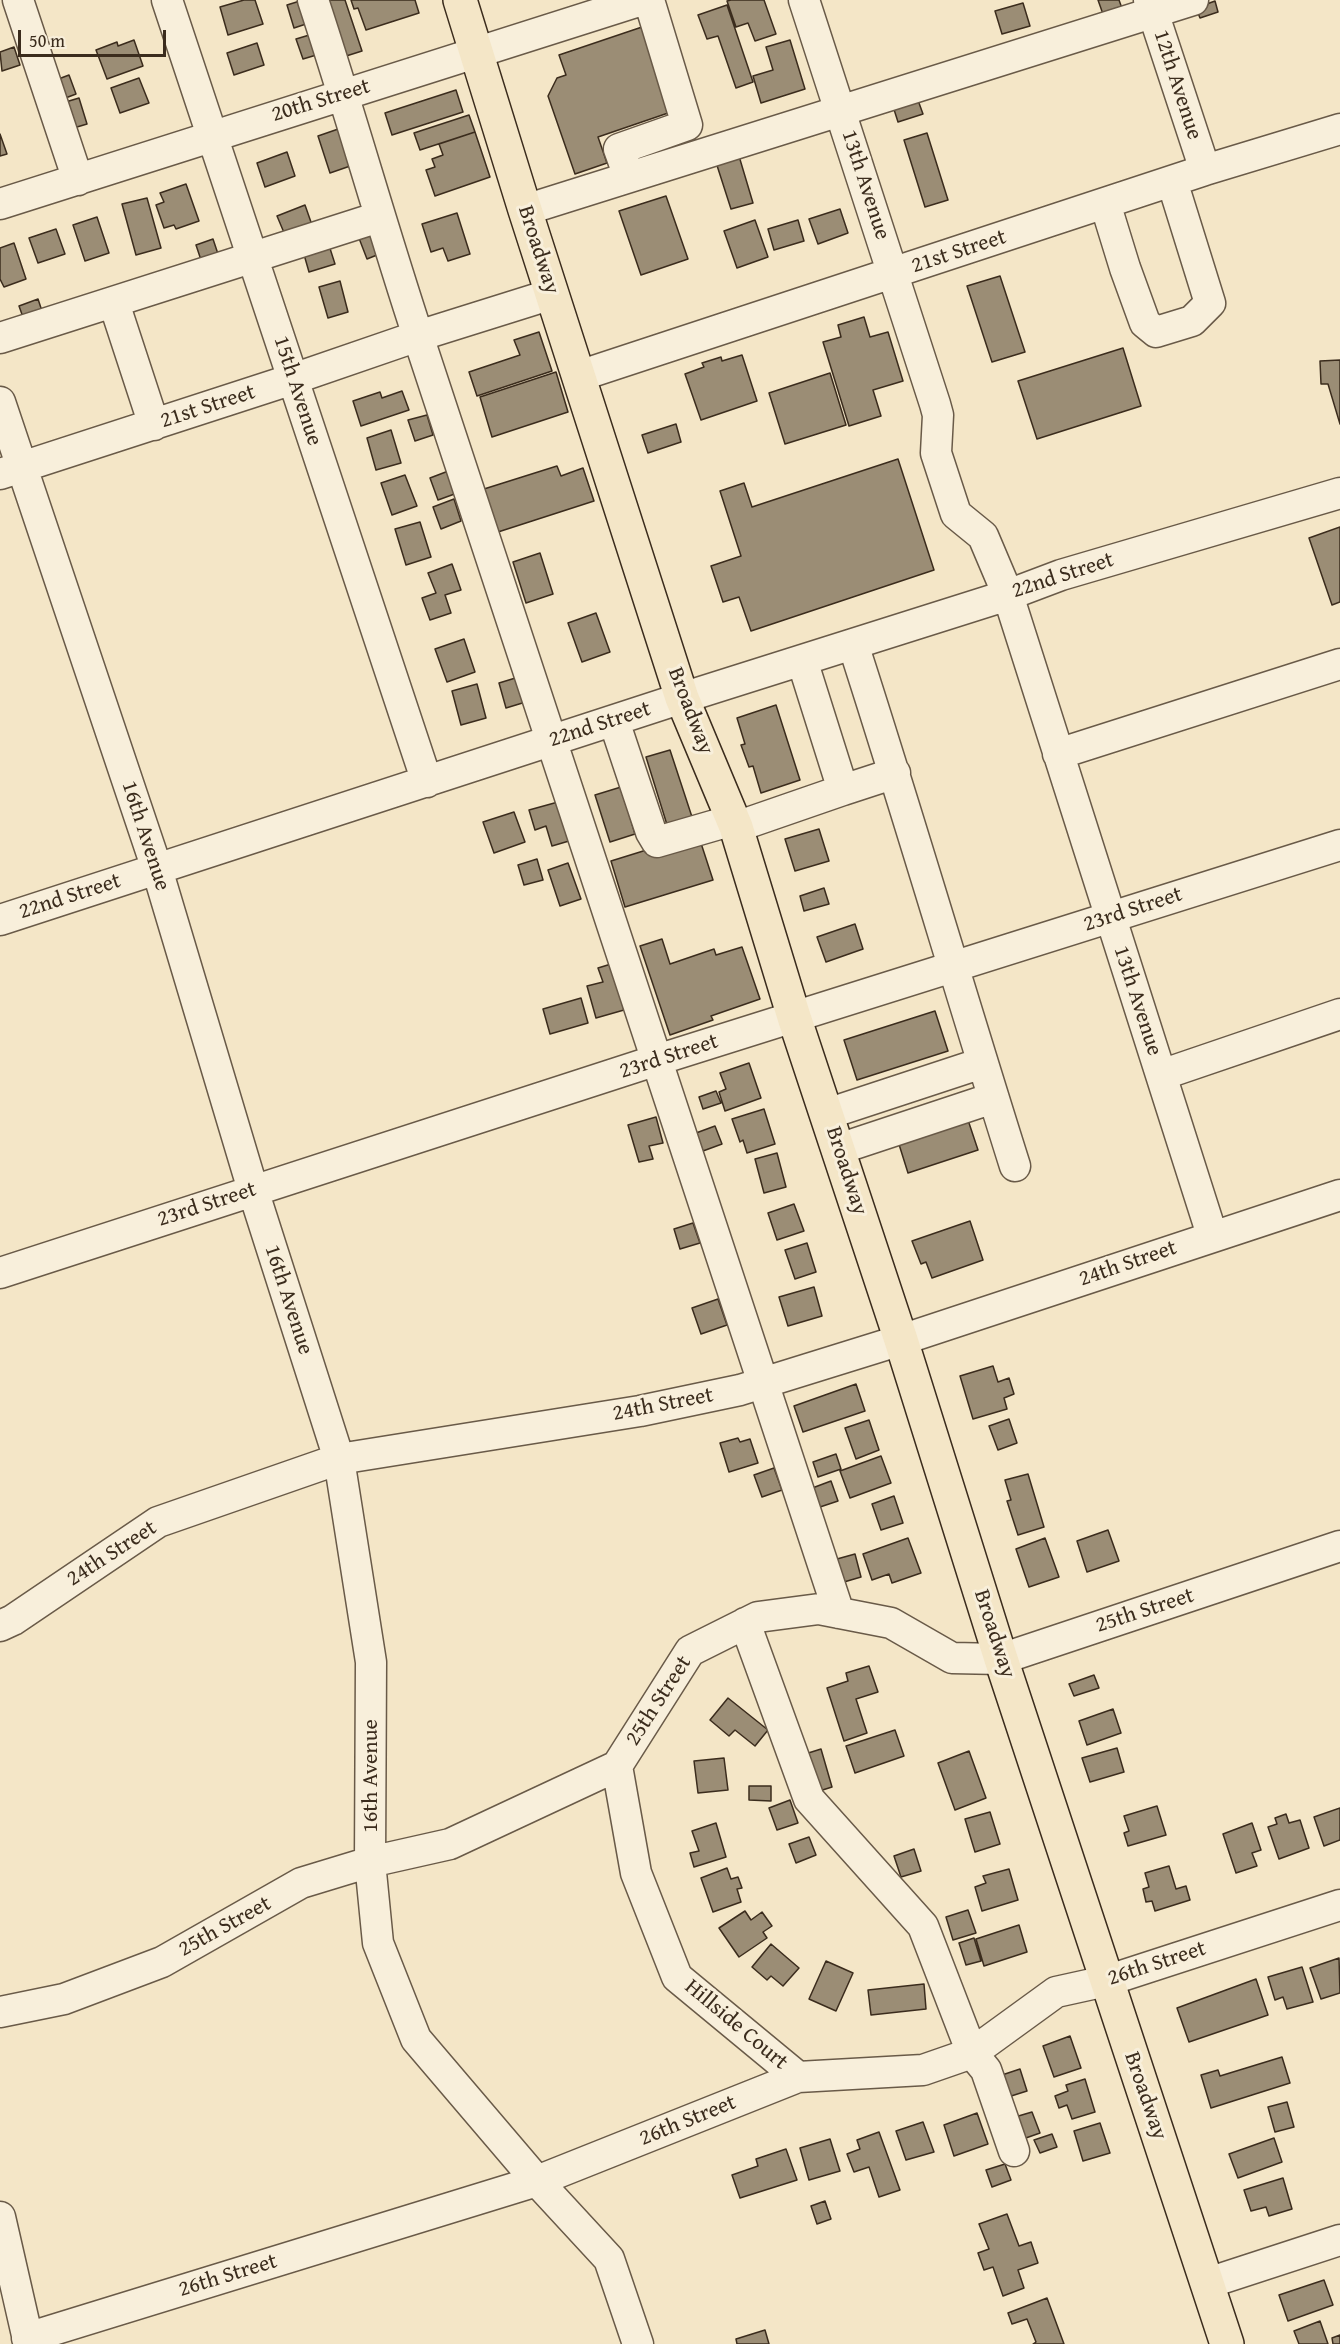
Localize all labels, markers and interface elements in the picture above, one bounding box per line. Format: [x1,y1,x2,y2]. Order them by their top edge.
scale bar [21,18,170,56]
text: 50 m [29,27,65,54]
street label: 12th Avenue [1147,27,1207,143]
street label: 20th Street [268,73,374,129]
street label: 13th Avenue [835,127,895,243]
street label: Broadway [511,203,565,297]
street label: 21st Street [908,224,1010,280]
street label: 15th Avenue [267,333,327,449]
street label: 21st Street [157,379,259,435]
street label: 22nd Street [1009,547,1117,605]
street label: Broadway [661,664,719,758]
street label: 22nd Street [546,696,654,754]
street label: 16th Avenue [115,778,175,894]
street label: 22nd Street [16,868,124,926]
street label: 23rd Street [1080,882,1186,938]
street label: 13th Avenue [1107,943,1167,1059]
street label: 23rd Street [616,1029,722,1085]
street label: Broadway [819,1124,873,1218]
street label: 23rd Street [154,1177,260,1233]
street label: 24th Street [1076,1235,1180,1293]
street label: 16th Avenue [258,1242,318,1358]
street label: 24th Street [611,1382,715,1428]
street label: 24th Street [62,1515,162,1593]
street label: 25th Street [1093,1583,1197,1639]
street label: Broadway [967,1587,1021,1681]
street label: 25th Street [620,1651,698,1751]
street label: 16th Avenue [358,1719,384,1833]
street label: 25th Street [174,1891,276,1963]
street label: 26th Street [1105,1936,1209,1992]
street label: Hillside Court [679,1974,793,2076]
street label: Broadway [1118,2049,1172,2143]
street label: 26th Street [636,2090,740,2152]
street label: 26th Street [175,2248,281,2304]

